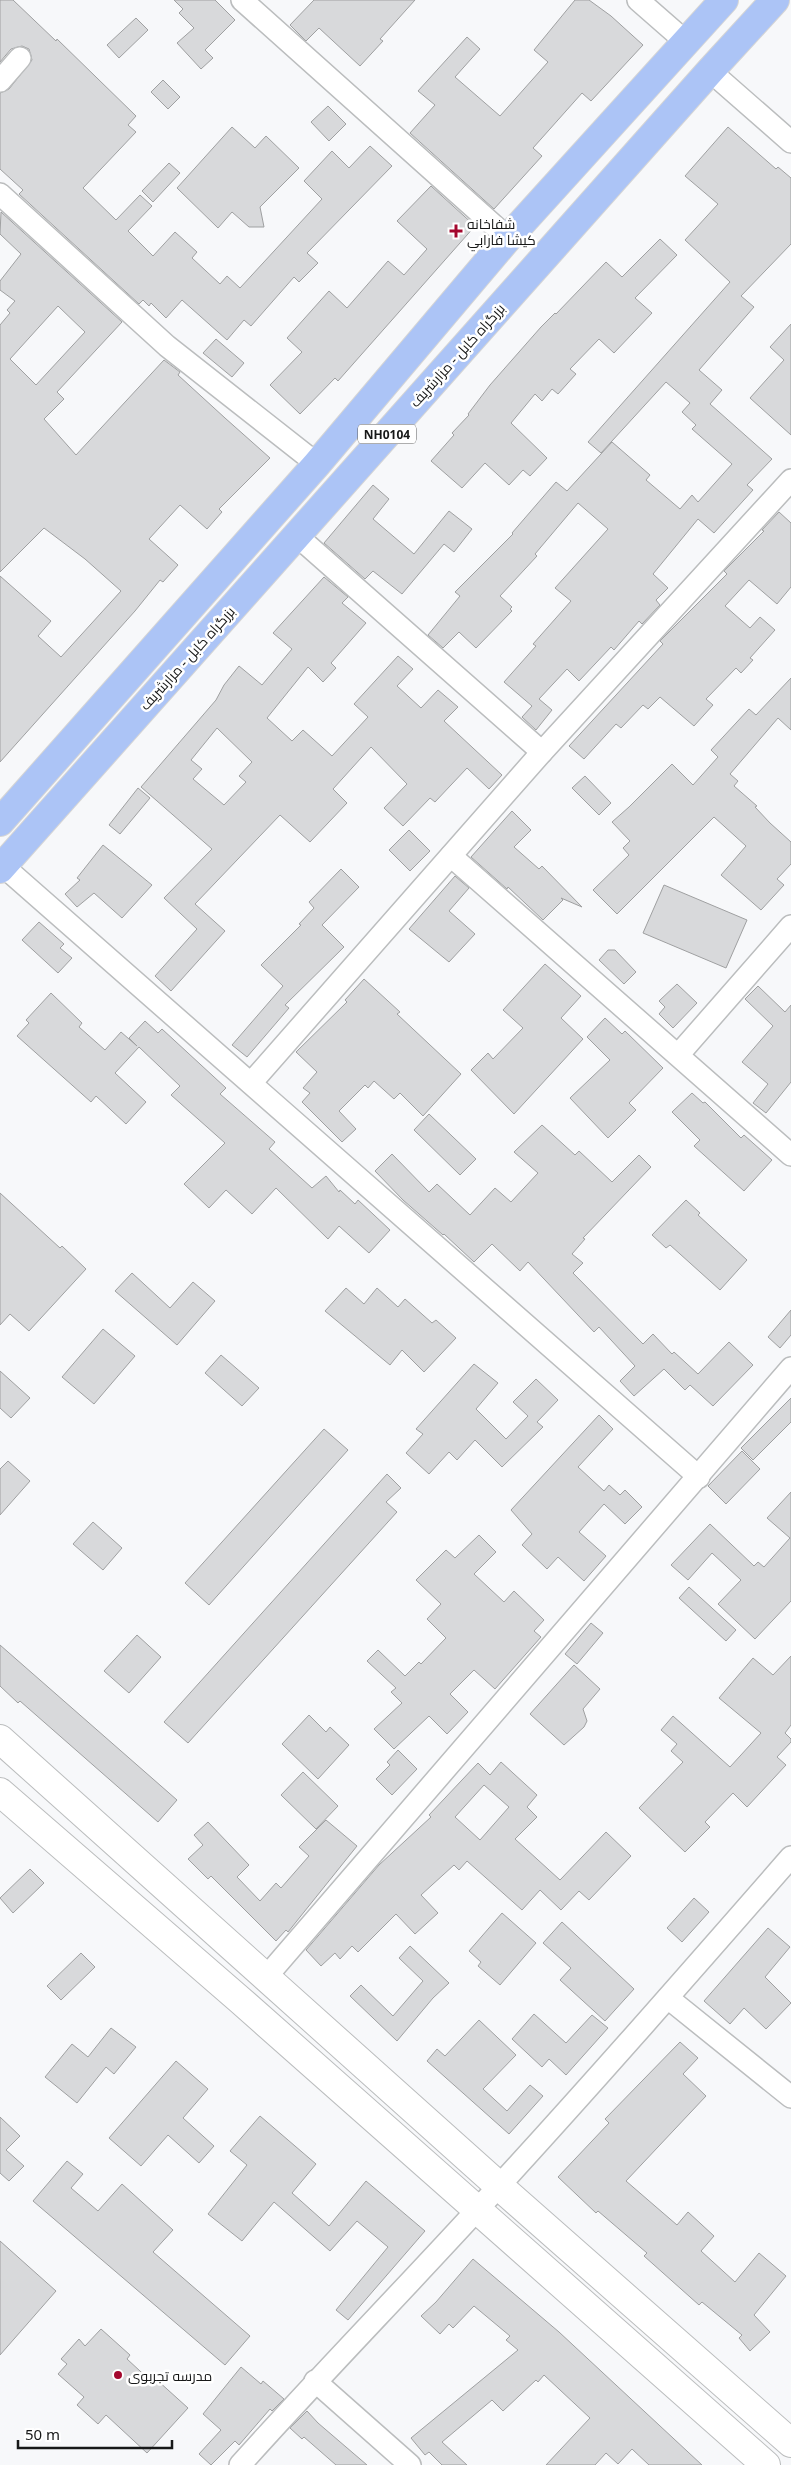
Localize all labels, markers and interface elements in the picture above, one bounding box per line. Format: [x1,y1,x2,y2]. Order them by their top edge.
place label: شفاخانه كيشا فارابي [467,214,536,252]
marker: شفاخانه كيشا فارابي [449,224,463,238]
street label: بزرگراه کابل - مزارشریف [405,299,509,411]
road number: NH0104 [358,424,416,444]
street label: بزرگراه کابل - مزارشریف [135,602,239,714]
place label: مدرسه تجربوى [128,2366,212,2385]
marker: مدرسه تجربوى [112,2369,124,2381]
scale bar [18,2418,171,2450]
text: 50 m [25,2424,60,2444]

